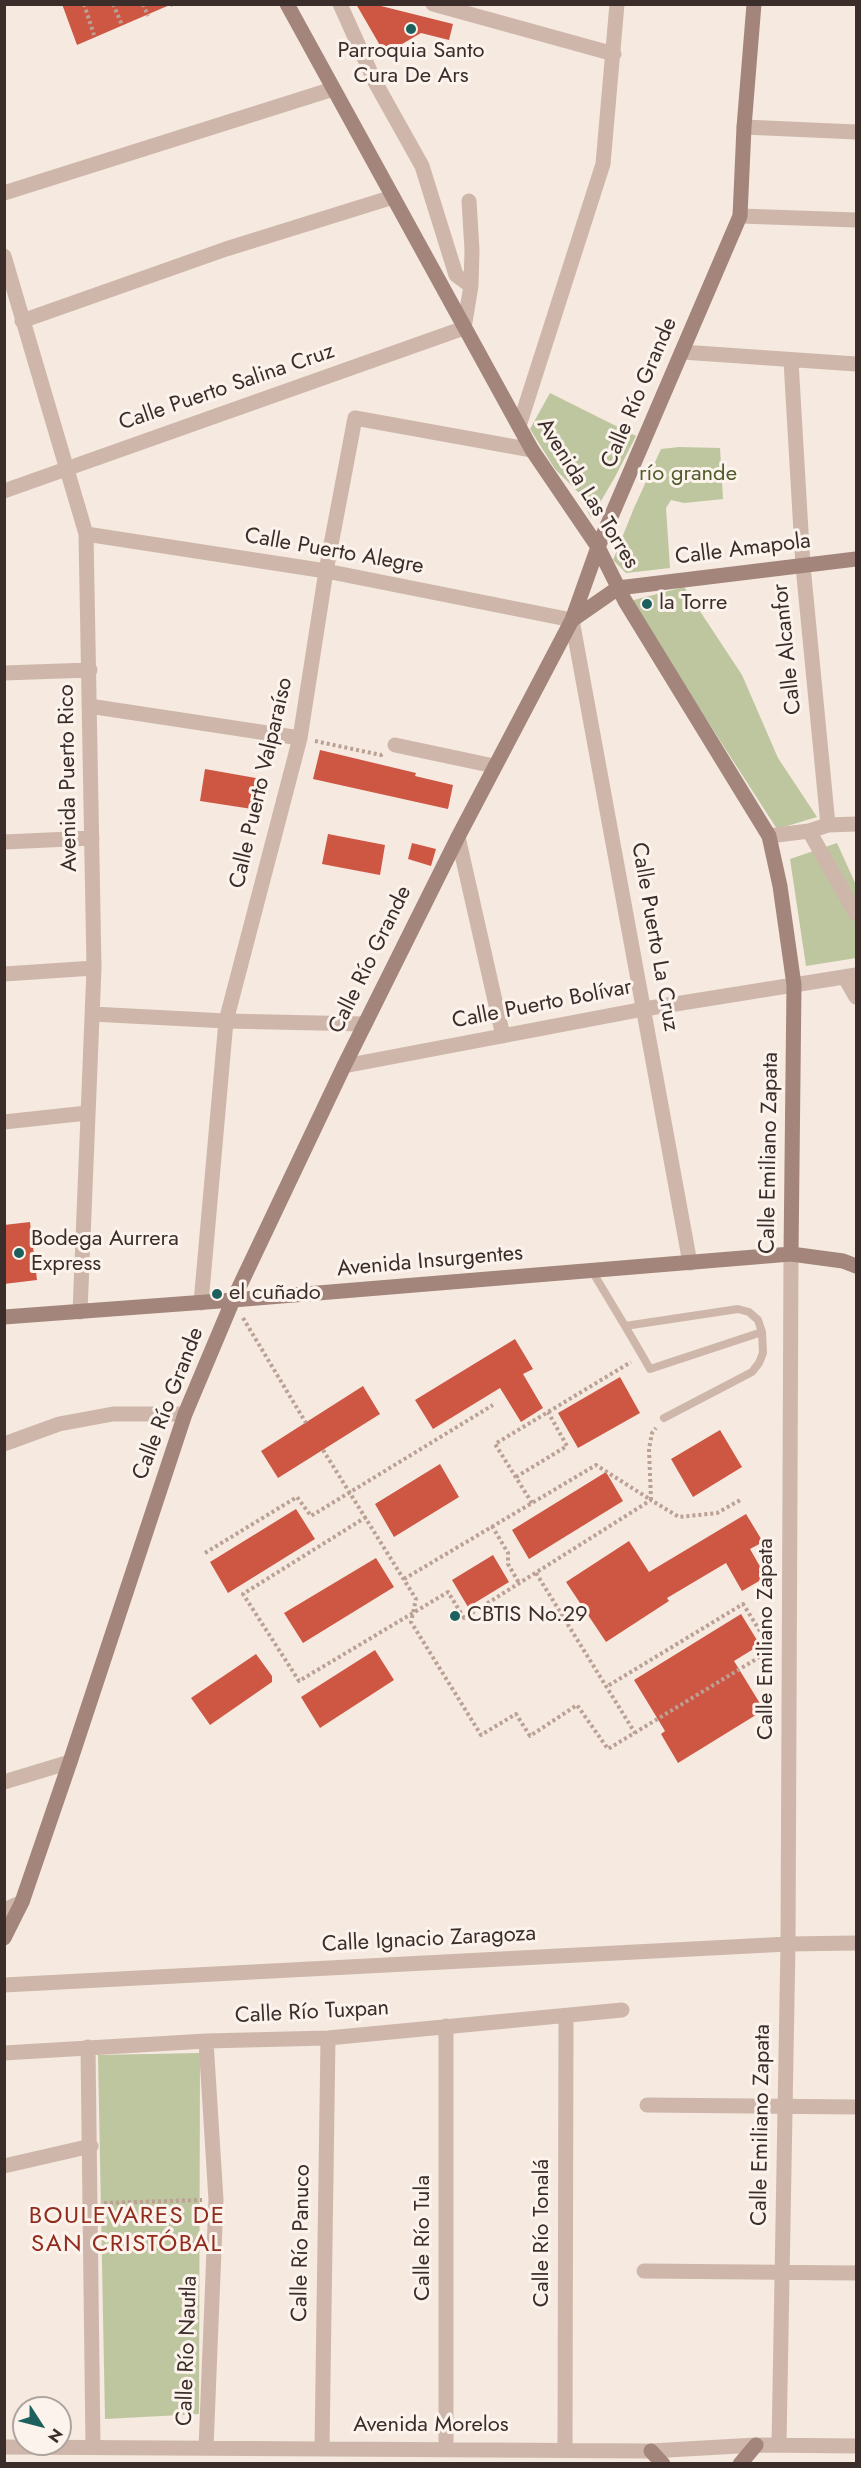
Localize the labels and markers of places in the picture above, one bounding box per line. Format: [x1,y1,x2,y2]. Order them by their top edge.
marker: Parroquia Santo Cura De Ars [404,22,418,36]
place label: Parroquia Santo Cura De Ars [337,39,485,90]
place label: la Torre [659,591,727,617]
marker: la Torre [640,597,654,611]
place label: Bodega Aurrera Express [31,1227,179,1278]
marker: Bodega Aurrera Express [12,1246,26,1260]
place label: el cuñado [229,1281,321,1307]
marker: el cuñado [210,1287,224,1301]
place label: CBTIS No.29 [467,1603,588,1629]
marker: CBTIS No.29 [448,1609,462,1623]

